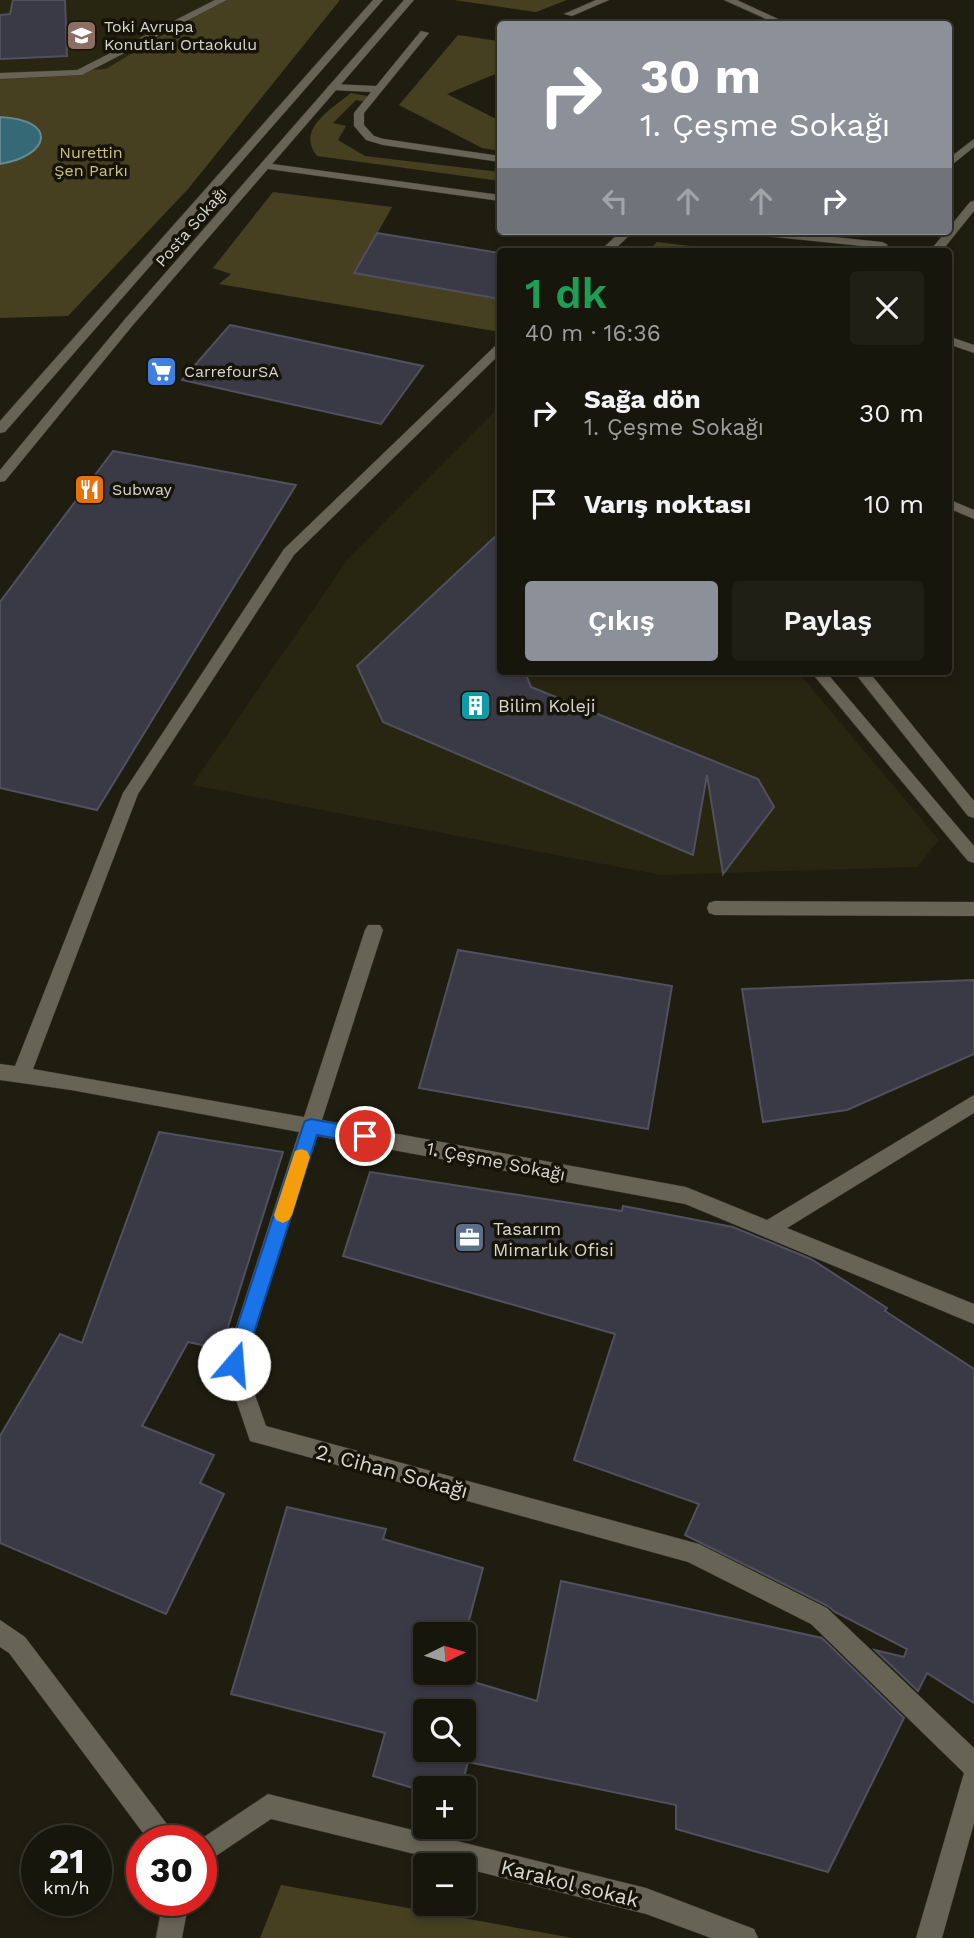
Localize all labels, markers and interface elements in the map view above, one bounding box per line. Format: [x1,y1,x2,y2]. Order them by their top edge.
place label: Toki Avrupa Konutları Ortaokulu [104,17,257,54]
school or university icon: Toki Avrupa Konutları Ortaokulu [64,18,98,52]
text: 30 m [640,47,761,105]
icon: right [525,49,616,140]
text: 1. Çeşme Sokağı [640,106,890,144]
park label: Nurettin Şen Parkı [54,143,128,180]
icon: left [596,182,634,220]
icon: ahead [669,182,707,220]
icon: ahead [742,182,780,220]
icon: right [815,182,853,220]
street label: Posta Sokağı [151,183,231,271]
text: 1 dk [525,269,607,318]
button: close [850,271,924,345]
text: 40 m · 16:36 [525,320,661,347]
supermarket icon: CarrefourSA [144,354,178,388]
place label: CarrefourSA [184,362,279,381]
text: Sağa dön [584,384,701,414]
icon: right [525,394,563,432]
text: 30 m [859,398,924,428]
text: 1. Çeşme Sokağı [584,414,764,441]
restaurant icon: Subway [72,472,106,506]
place label: Subway [112,480,173,499]
icon: arrive [525,485,563,523]
text: Varış noktası [584,489,751,519]
text: 10 m [864,489,924,519]
button: Çıkış [525,581,718,661]
button: Paylaş [732,581,924,661]
building icon: Bilim Koleji [458,688,492,722]
place label: Bilim Koleji [498,695,595,716]
pin [335,1106,395,1166]
icon: arrive [346,1117,384,1155]
street label: 1. Çeşme Sokağı [425,1137,567,1185]
place label: Tasarım Mimarlık Ofisi [493,1218,614,1260]
office icon: Tasarım Mimarlık Ofisi [453,1221,487,1255]
position arrow [197,1327,271,1401]
street label: 2. Cihan Sokağı [313,1439,471,1503]
north arrow [413,1622,476,1685]
map controls [413,1622,476,1916]
button: search [413,1699,476,1762]
button: + [413,1776,476,1839]
speed limit sign: 30 [126,1825,217,1916]
text: 21 [49,1840,84,1882]
button: − [413,1853,476,1916]
street label: Karakol sokak [498,1854,642,1912]
text: km/h [43,1877,90,1898]

